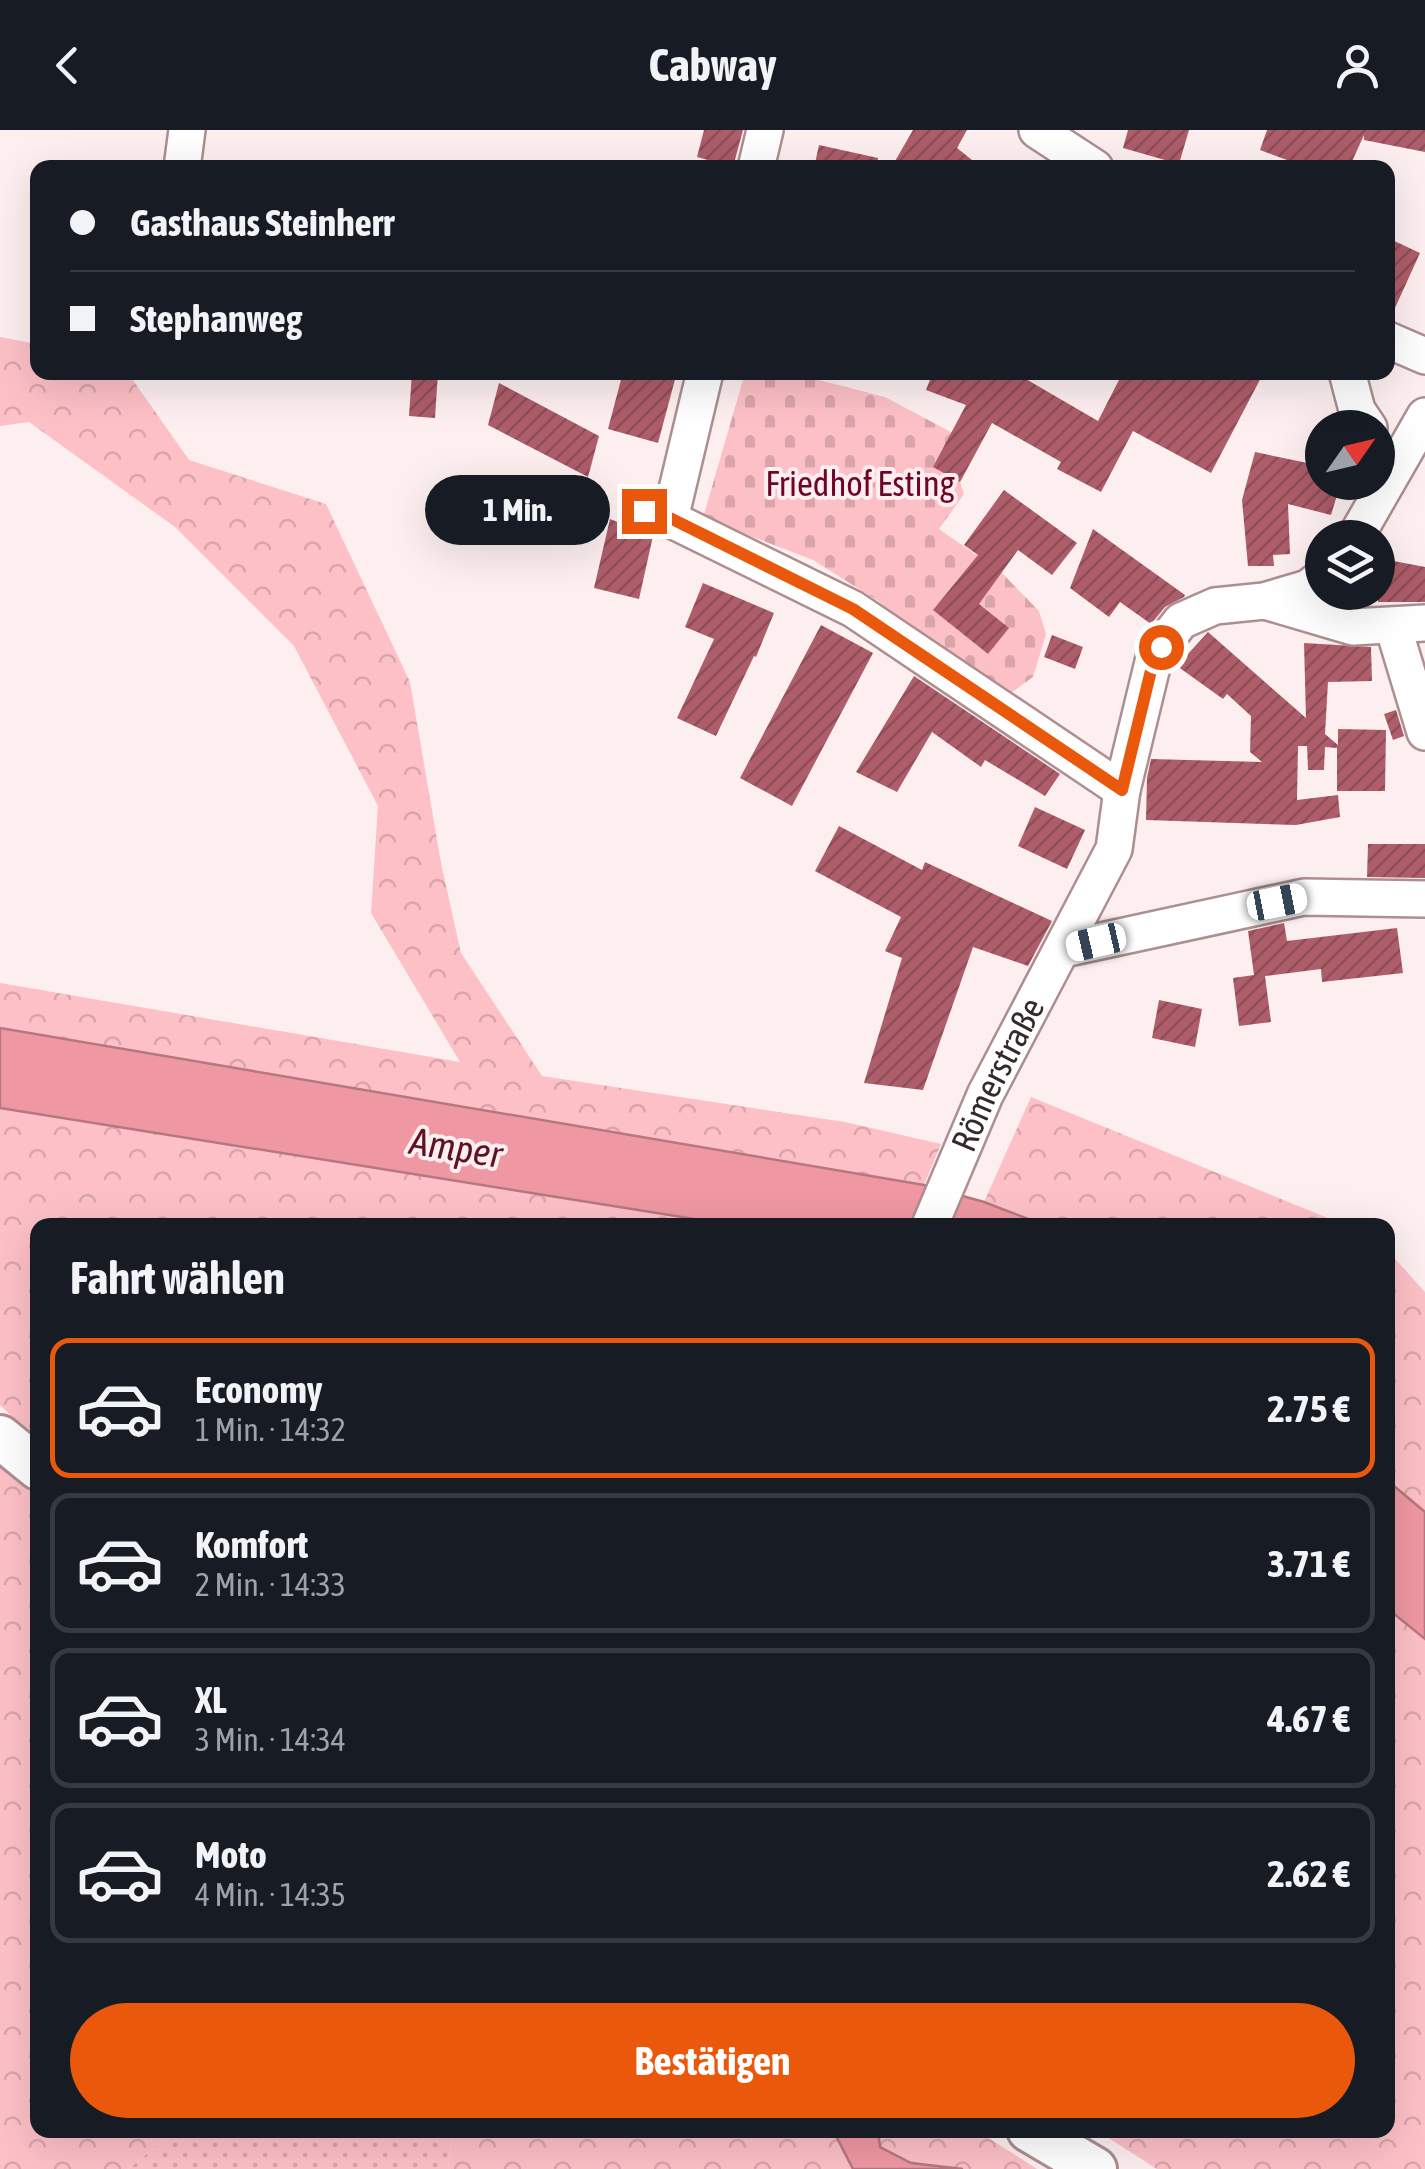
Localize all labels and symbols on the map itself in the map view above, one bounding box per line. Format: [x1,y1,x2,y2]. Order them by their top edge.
north arrow [1305,410,1395,500]
park label: Friedhof Esting [765,463,955,503]
callout: 1 Min. [424,476,609,546]
route end [622,489,667,534]
route start [1139,625,1184,670]
car [1245,882,1309,922]
car [1063,921,1129,963]
street label: Römerstraße [943,991,1051,1157]
water label: Amper [406,1119,507,1176]

